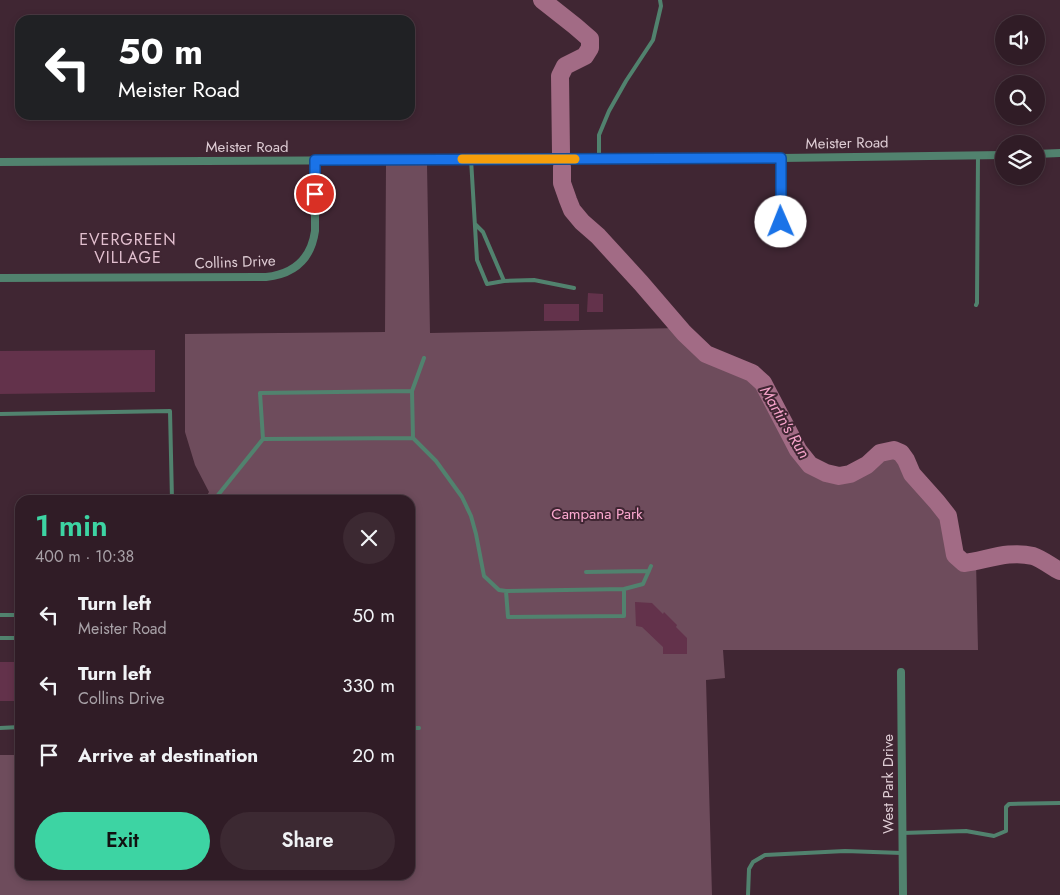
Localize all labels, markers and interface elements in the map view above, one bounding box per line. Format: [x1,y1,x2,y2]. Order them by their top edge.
map controls [995,15,1045,185]
button: sound [995,15,1045,65]
text: 50 m [118,27,203,77]
icon: left [35,35,100,100]
text: Meister Road [118,73,240,105]
button: search [995,75,1045,125]
street label: Meister Road [805,131,889,155]
button: layers [995,135,1045,185]
street label: Meister Road [205,136,289,158]
pin [294,173,336,215]
icon: arrive [301,180,329,208]
position arrow [754,195,806,247]
district label: EVERGREEN VILLAGE [79,228,177,269]
street label: Collins Drive [194,250,276,274]
water label: Martin's Run [754,381,816,463]
park label: Campana Park [551,503,643,525]
text: 1 min [35,504,108,547]
button: close [343,512,395,564]
text: 400 m · 10:38 [35,545,134,568]
text: Turn left [78,590,151,617]
icon: left [35,601,63,629]
text: 50 m [352,602,395,629]
text: Meister Road [78,617,167,640]
text: Turn left [78,660,151,687]
icon: left [35,671,63,699]
text: 330 m [342,672,395,699]
text: Collins Drive [78,687,164,710]
street label: West Park Drive [877,734,899,834]
icon: arrive [35,741,63,769]
text: Arrive at destination [78,742,258,769]
text: 20 m [352,742,395,769]
button: Exit [35,812,210,870]
button: Share [220,812,395,870]

